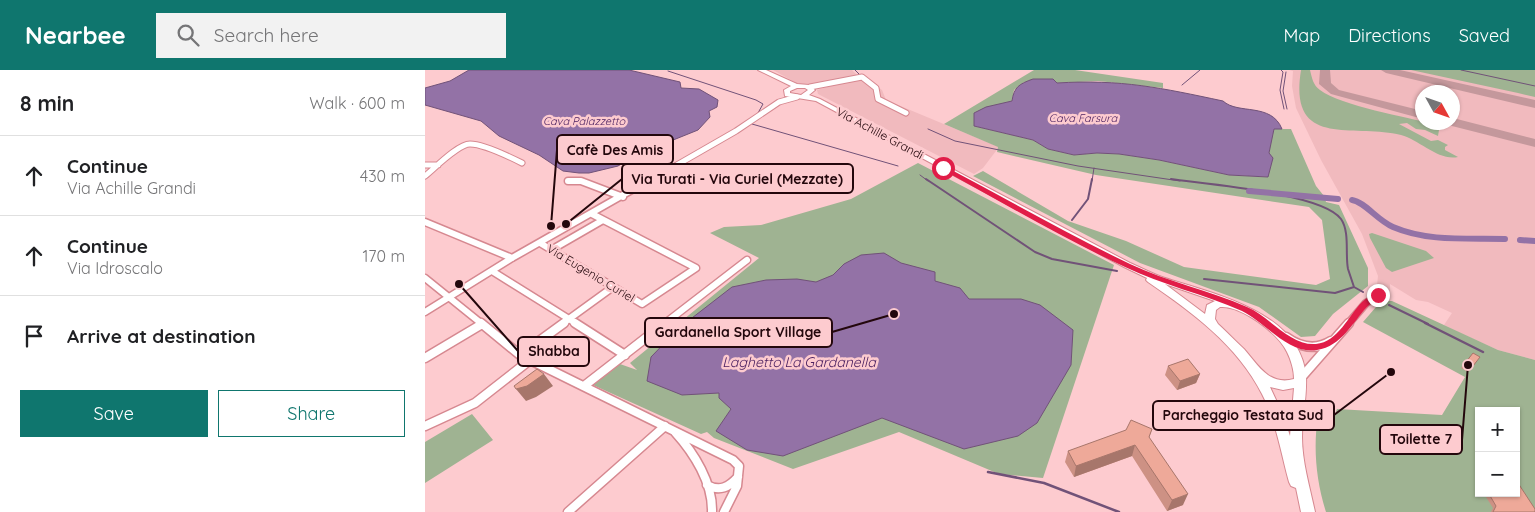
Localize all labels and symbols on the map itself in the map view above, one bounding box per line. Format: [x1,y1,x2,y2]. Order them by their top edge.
north arrow [1415,85,1460,130]
street label: Via Achille Grandi [834,104,926,162]
water label: Cava Farsura [1049,111,1118,125]
water label: Cava Palazzetto [543,114,626,128]
callout: Cafè Des Amis [557,135,673,164]
text: Cafè Des Amis [567,141,663,159]
route start [932,157,955,180]
callout: Via Turati - Via Curiel (Mezzate) [622,164,853,193]
text: Via Turati - Via Curiel (Mezzate) [631,170,843,188]
street label: Via Eugenio Curiel [544,241,638,305]
route end [1367,284,1390,307]
callout: Gardanella Sport Village [645,318,832,347]
text: Gardanella Sport Village [655,323,821,341]
callout: Shabba [518,337,589,366]
text: Shabba [528,342,580,360]
water label: Laghetto La Gardanella [722,353,877,371]
callout: Parcheggio Testata Sud [1153,401,1334,430]
text: Parcheggio Testata Sud [1163,406,1323,424]
callout: Toilette 7 [1380,425,1462,454]
text: Toilette 7 [1390,430,1452,448]

